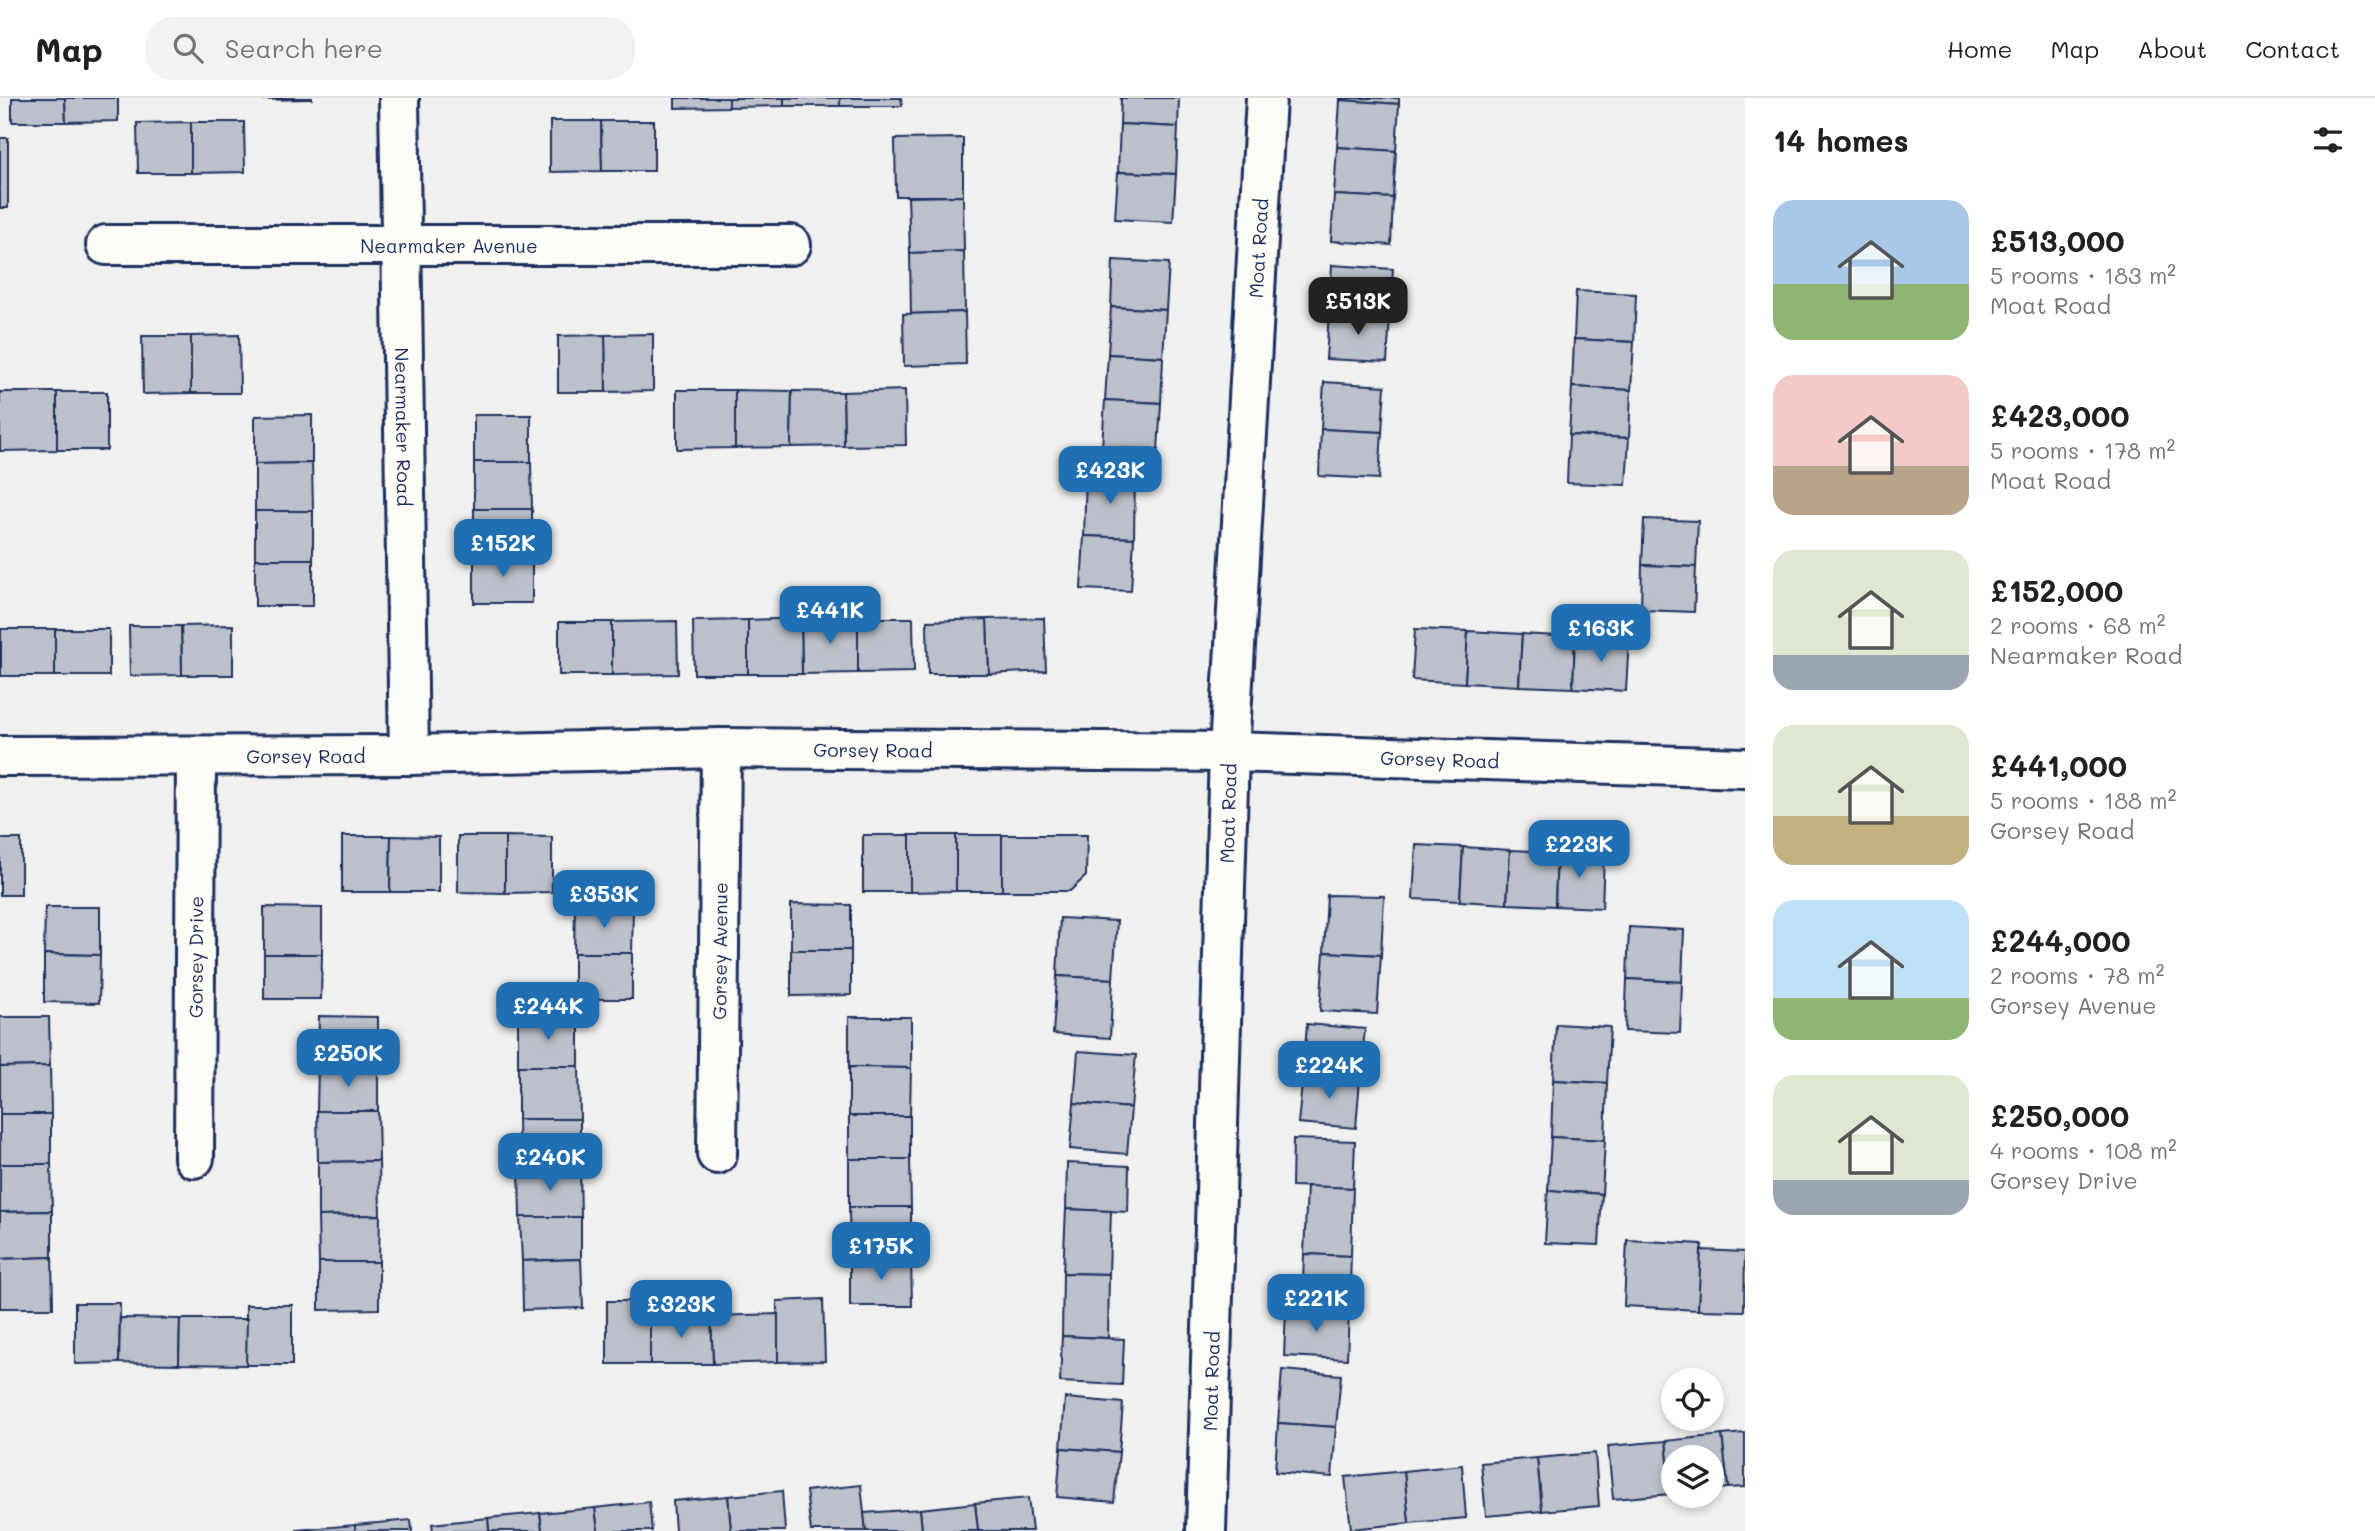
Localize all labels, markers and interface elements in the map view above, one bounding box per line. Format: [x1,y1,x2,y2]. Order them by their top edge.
search box [145,17,635,80]
text: Map [35,27,103,70]
icon: search [169,29,207,67]
text: Search here [225,31,383,65]
text: Home [1947,33,2012,64]
text: Map [2050,33,2099,64]
text: About [2137,33,2207,64]
text: Contact [2245,33,2340,64]
text: 14 homes [1773,120,1909,160]
icon: filters [2309,121,2347,159]
street label: Moat Road [1242,197,1273,299]
text: £513,000 [1990,220,2125,260]
icon: home [1829,228,1913,312]
street label: Nearmaker Avenue [360,233,538,258]
text: 5 rooms · 183 m² [1990,260,2176,290]
pin: £513K [1309,278,1407,337]
text: £513K [1325,285,1391,315]
text: Moat Road [1990,290,2111,320]
street label: Nearmaker Road [390,347,418,507]
text: £423,000 [1990,395,2130,435]
icon: home [1829,403,1913,487]
text: 5 rooms · 178 m² [1990,435,2175,465]
pin: £423K [1061,446,1159,506]
text: £423K [1075,454,1145,484]
text: Moat Road [1990,465,2111,495]
pin: £152K [454,519,552,579]
text: £152K [470,527,536,557]
text: £152,000 [1990,570,2123,610]
icon: home [1829,578,1913,662]
pin: £441K [781,587,879,646]
text: £441K [796,594,864,624]
pin: £163K [1552,604,1650,664]
text: 2 rooms · 68 m² [1990,610,2165,640]
text: £163K [1567,612,1635,642]
text: Nearmaker Road [1990,640,2182,670]
street label: Gorsey Road [813,736,933,762]
street label: Gorsey Road [246,743,366,768]
street label: Gorsey Road [1380,744,1500,773]
text: £441,000 [1990,745,2127,785]
icon: home [1829,753,1913,837]
street label: Moat Road [1213,763,1241,864]
text: 5 rooms · 188 m² [1990,785,2176,815]
text: Gorsey Road [1990,815,2134,845]
pin: £223K [1530,820,1628,880]
text: £223K [1545,828,1613,858]
pin: £353K [555,870,653,930]
text: £353K [569,878,639,908]
street label: Gorsey Avenue [706,882,732,1020]
street label: Gorsey Drive [182,896,208,1018]
text: £244,000 [1990,920,2131,960]
icon: home [1829,928,1913,1012]
text: 2 rooms · 78 m² [1990,960,2164,990]
pin: £244K [499,982,597,1042]
text: £244K [512,990,584,1020]
text: Gorsey Avenue [1990,990,2157,1020]
pin: £250K [299,1030,397,1089]
text: £250K [313,1037,383,1067]
pin: £224K [1280,1042,1378,1101]
text: £224K [1294,1049,1364,1079]
text: £250,000 [1990,1095,2129,1135]
icon: home [1829,1103,1913,1187]
pin: £240K [501,1134,599,1193]
text: 4 rooms · 108 m² [1990,1135,2177,1165]
text: £240K [514,1141,586,1171]
text: Gorsey Drive [1990,1165,2138,1195]
pin: £175K [832,1222,930,1282]
text: £175K [848,1230,914,1260]
pin: £221K [1267,1274,1365,1334]
pin: £323K [632,1280,730,1340]
text: £221K [1283,1282,1349,1312]
text: £323K [646,1288,716,1318]
street label: Moat Road [1196,1331,1224,1431]
map controls [1661,1368,1724,1508]
button: locate [1661,1368,1724,1431]
button: layers [1661,1445,1724,1508]

